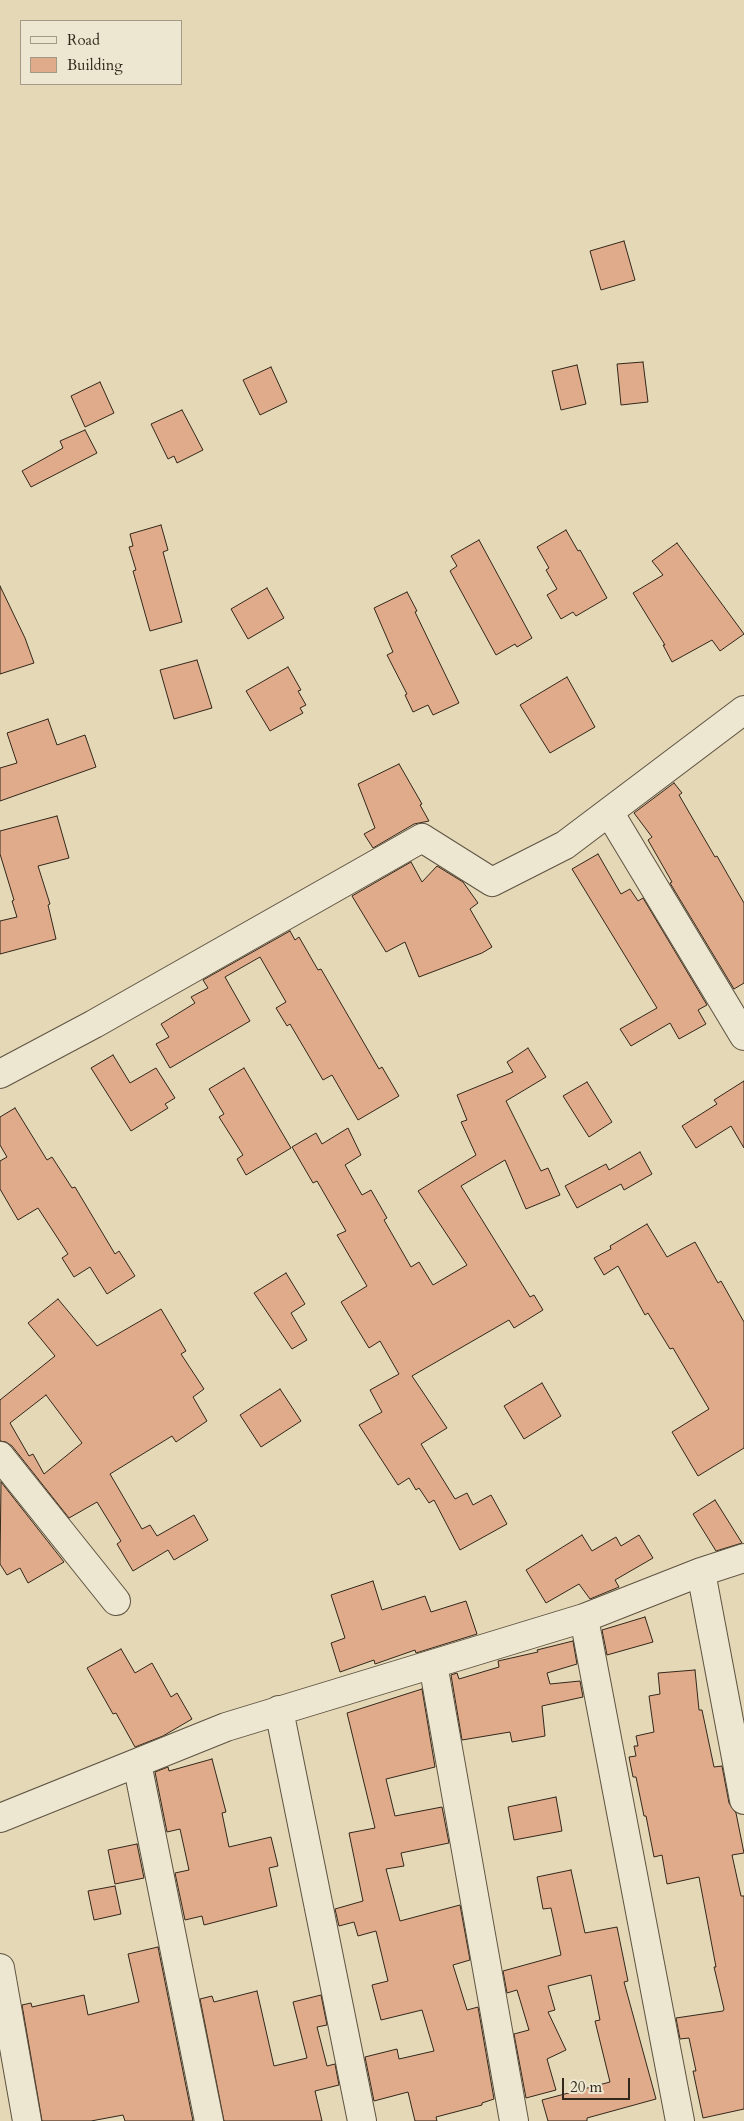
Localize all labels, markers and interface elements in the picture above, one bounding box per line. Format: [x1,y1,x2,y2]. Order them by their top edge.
legend [20,20,182,85]
text: Road [67,30,100,50]
text: Building [67,55,123,75]
scale bar [564,2068,632,2100]
text: 20 m [570,2077,602,2097]

